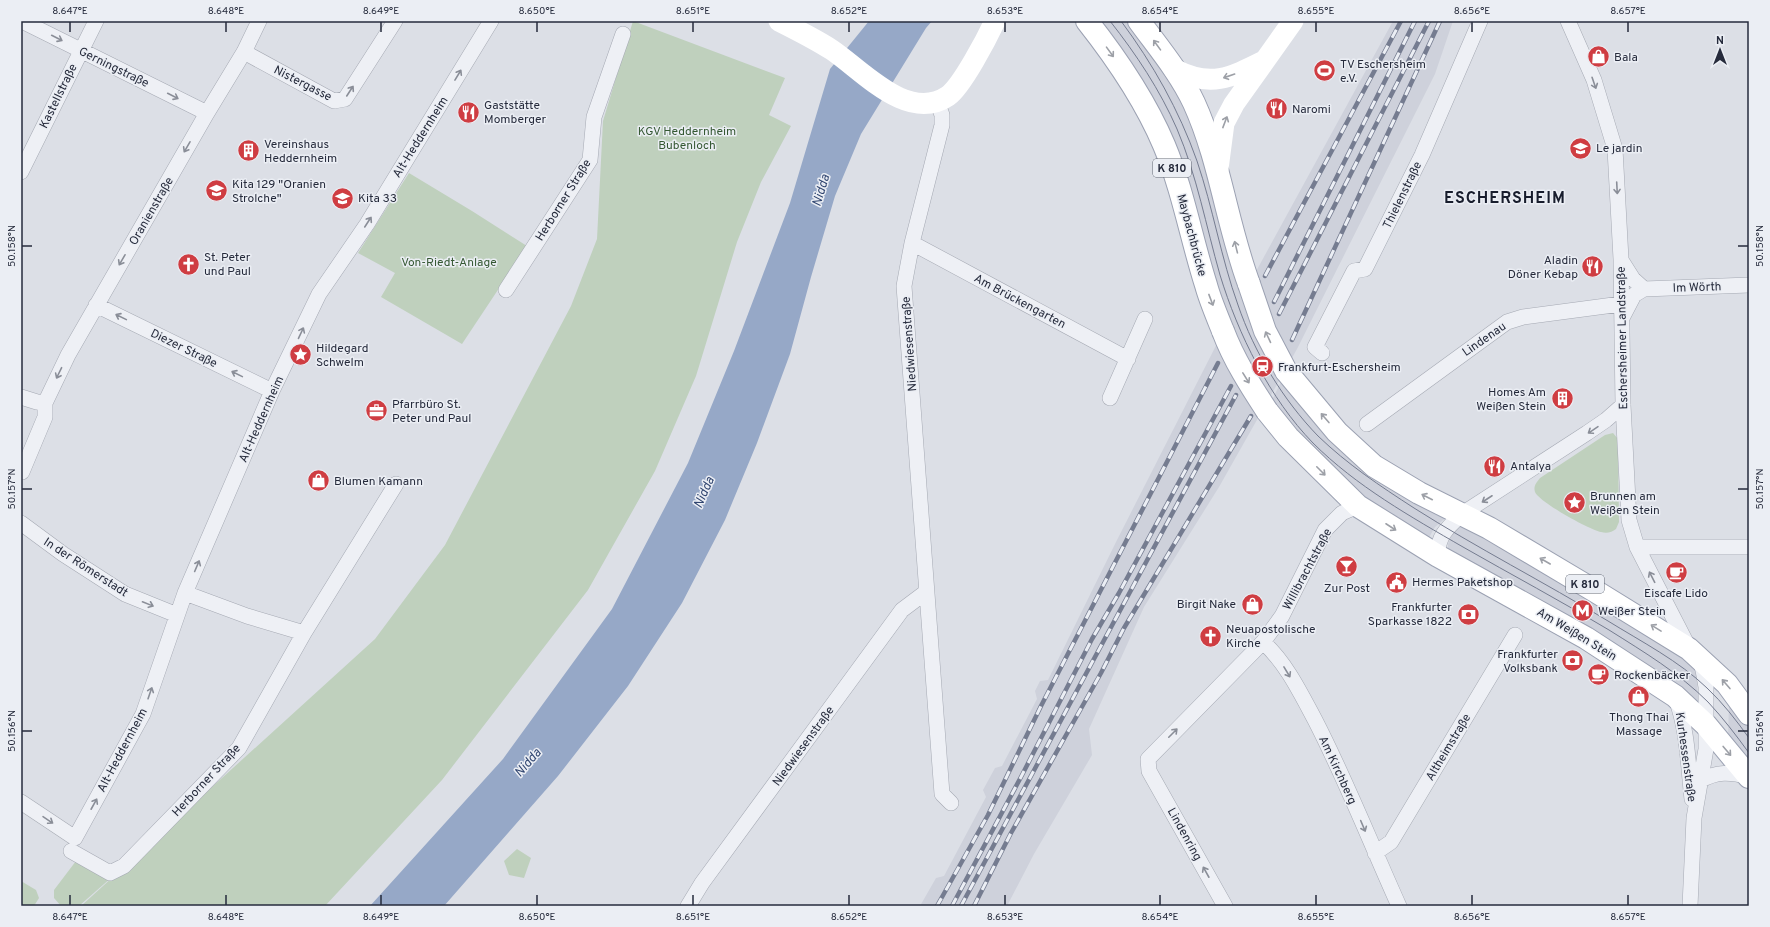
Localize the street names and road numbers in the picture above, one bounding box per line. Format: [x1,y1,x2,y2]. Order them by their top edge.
street label: Gerningstraße [76,44,151,92]
street label: Kastellstraße [36,61,81,131]
street label: Nistergasse [271,62,334,105]
street label: Alt-Heddernheim [389,94,452,181]
street label: Herborner Straße [532,157,595,245]
road number: K 810 [1153,159,1191,177]
street label: Thielenstraße [1380,159,1426,232]
street label: Oranienstraße [126,174,178,249]
street label: Maybachbrücke [1172,192,1210,278]
street label: Eschersheimer Landstraße [1614,266,1632,410]
street label: Am Brückengarten [971,271,1068,333]
street label: Im Wörth [1672,279,1722,297]
street label: Niedwiesenstraße [899,296,921,392]
street label: Lindenau [1460,319,1510,361]
street label: Diezer Straße [147,326,220,372]
street label: Alt-Heddernheim [236,374,288,465]
street label: Willibrachtstraße [1280,526,1336,613]
street label: In der Römerstadt [40,535,131,601]
road number: K 810 [1566,575,1604,593]
street label: Am Weißen Stein [1533,605,1620,665]
street label: Niedwiesenstraße [769,703,838,790]
street label: Alt-Heddernheim [94,706,152,795]
street label: Altheimstraße [1423,711,1475,784]
street label: Kurhessenstraße [1671,711,1699,803]
street label: Am Kirchberg [1314,734,1360,807]
street label: Herborner Straße [169,741,245,820]
street label: Lindenring [1163,805,1205,864]

